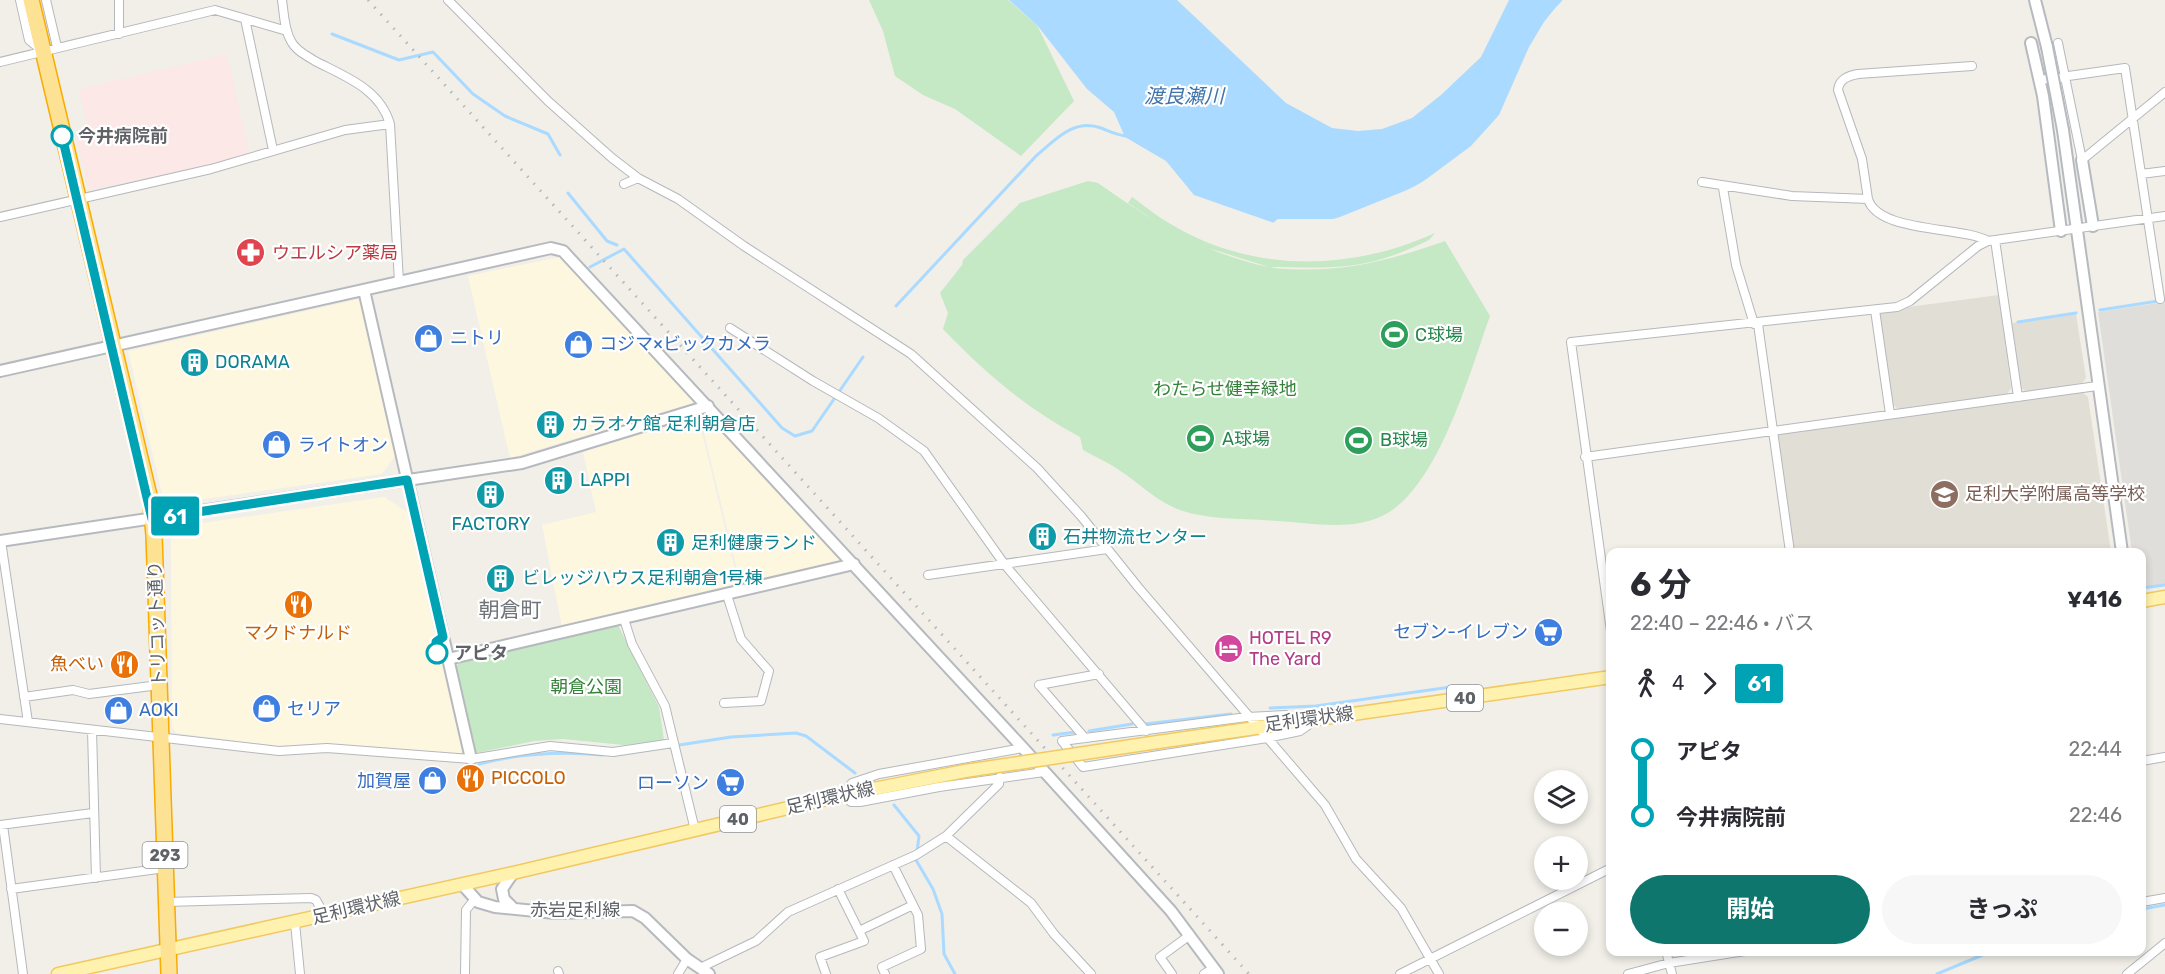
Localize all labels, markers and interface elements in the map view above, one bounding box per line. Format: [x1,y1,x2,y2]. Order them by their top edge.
water label: 渡良瀬川 [1144,84,1226,108]
marker: 今井病院前 [51,125,73,147]
place label: 今井病院前 [78,125,168,147]
pharmacy icon: ウエルシア薬局 [235,237,267,269]
place label: ウエルシア薬局 [272,242,398,264]
sports icon: C球場 [1378,319,1410,351]
shop icon: ニトリ [413,322,445,354]
place label: C球場 [1415,324,1463,346]
place label: ニトリ [450,327,504,349]
shop icon: コジマ×ビックカメラ [562,328,594,360]
place label: コジマ×ビックカメラ [599,333,771,355]
building icon: DORAMA [178,346,210,378]
place label: DORAMA [215,351,290,373]
park label: わたらせ健幸緑地 [1153,378,1297,400]
building icon: カラオケ館 足利朝倉店 [534,408,566,440]
place label: カラオケ館 足利朝倉店 [571,413,755,435]
sports icon: A球場 [1185,423,1217,455]
sports icon: B球場 [1343,424,1375,456]
place label: A球場 [1222,428,1270,450]
shop icon: ライトオン [261,429,293,461]
place label: B球場 [1380,429,1428,451]
place label: ライトオン [298,434,388,456]
building icon: LAPPI [543,464,575,496]
place label: LAPPI [580,469,630,491]
school or university icon: 足利大学附属高等学校 [1928,478,1960,510]
building icon: FACTORY [475,479,507,511]
place label: 足利大学附属高等学校 [1965,483,2145,505]
line badge: 61 [148,496,202,536]
text: 61 [163,504,187,529]
place label: FACTORY [452,513,531,535]
building icon: 石井物流センター [1026,521,1058,553]
place label: 石井物流センター [1063,526,1207,548]
building icon: 足利健康ランド [654,527,686,559]
place label: 足利健康ランド [691,532,817,554]
street label: トリコット通り [144,561,170,687]
building icon: ビレッジハウス足利朝倉1号棟 [485,562,517,594]
text: 6 分 [1630,565,1692,604]
place label: ビレッジハウス足利朝倉1号棟 [522,567,763,589]
text: ¥416 [2067,586,2122,613]
restaurant icon: マクドナルド [282,588,314,620]
district label: 朝倉町 [479,597,542,622]
text: 22:40 – 22:46 · バス [1630,611,1814,635]
supermarket icon: セブン-イレブン [1533,616,1565,648]
place label: セブン-イレブン [1393,621,1528,643]
place label: マクドナルド [244,622,352,644]
place label: HOTEL R9 The Yard [1249,627,1332,670]
hotel icon: HOTEL R9 The Yard [1212,632,1244,664]
marker: アピタ [426,642,448,664]
place label: アピタ [454,642,508,664]
restaurant icon: 魚べい [109,648,141,680]
place label: 魚べい [50,653,104,675]
icon: walk [1630,667,1663,700]
icon: forward [1693,667,1726,700]
text: 4 [1672,671,1684,695]
text: 61 [1747,671,1771,696]
park label: 朝倉公園 [550,676,622,698]
road number: 40 [1447,685,1483,711]
shop icon: セリア [250,693,282,725]
shop icon: AOKI [102,694,134,726]
place label: セリア [287,698,341,720]
place label: AOKI [139,699,179,721]
street label: 足利環状線 [1263,702,1355,736]
text: 22:44 [2069,737,2122,761]
text: アピタ [1676,738,1742,765]
restaurant icon: PICCOLO [454,762,486,794]
shop icon: 加賀屋 [416,765,448,797]
place label: PICCOLO [491,767,566,789]
supermarket icon: ローソン [714,767,746,799]
place label: 加賀屋 [357,770,411,792]
map controls [1534,770,1588,956]
button: layers [1534,770,1588,824]
place label: ローソン [637,772,709,794]
street label: 足利環状線 [784,777,876,819]
text: 22:46 [2069,803,2122,827]
text: 今井病院前 [1676,804,1786,831]
road number: 40 [720,806,756,832]
button: + [1534,836,1588,890]
road number: 293 [142,842,188,868]
button: 開始 [1630,875,1870,944]
button: きっぷ [1882,875,2122,944]
street label: 足利環状線 [310,887,402,929]
street label: 赤岩足利線 [530,899,620,921]
button: − [1534,902,1588,956]

